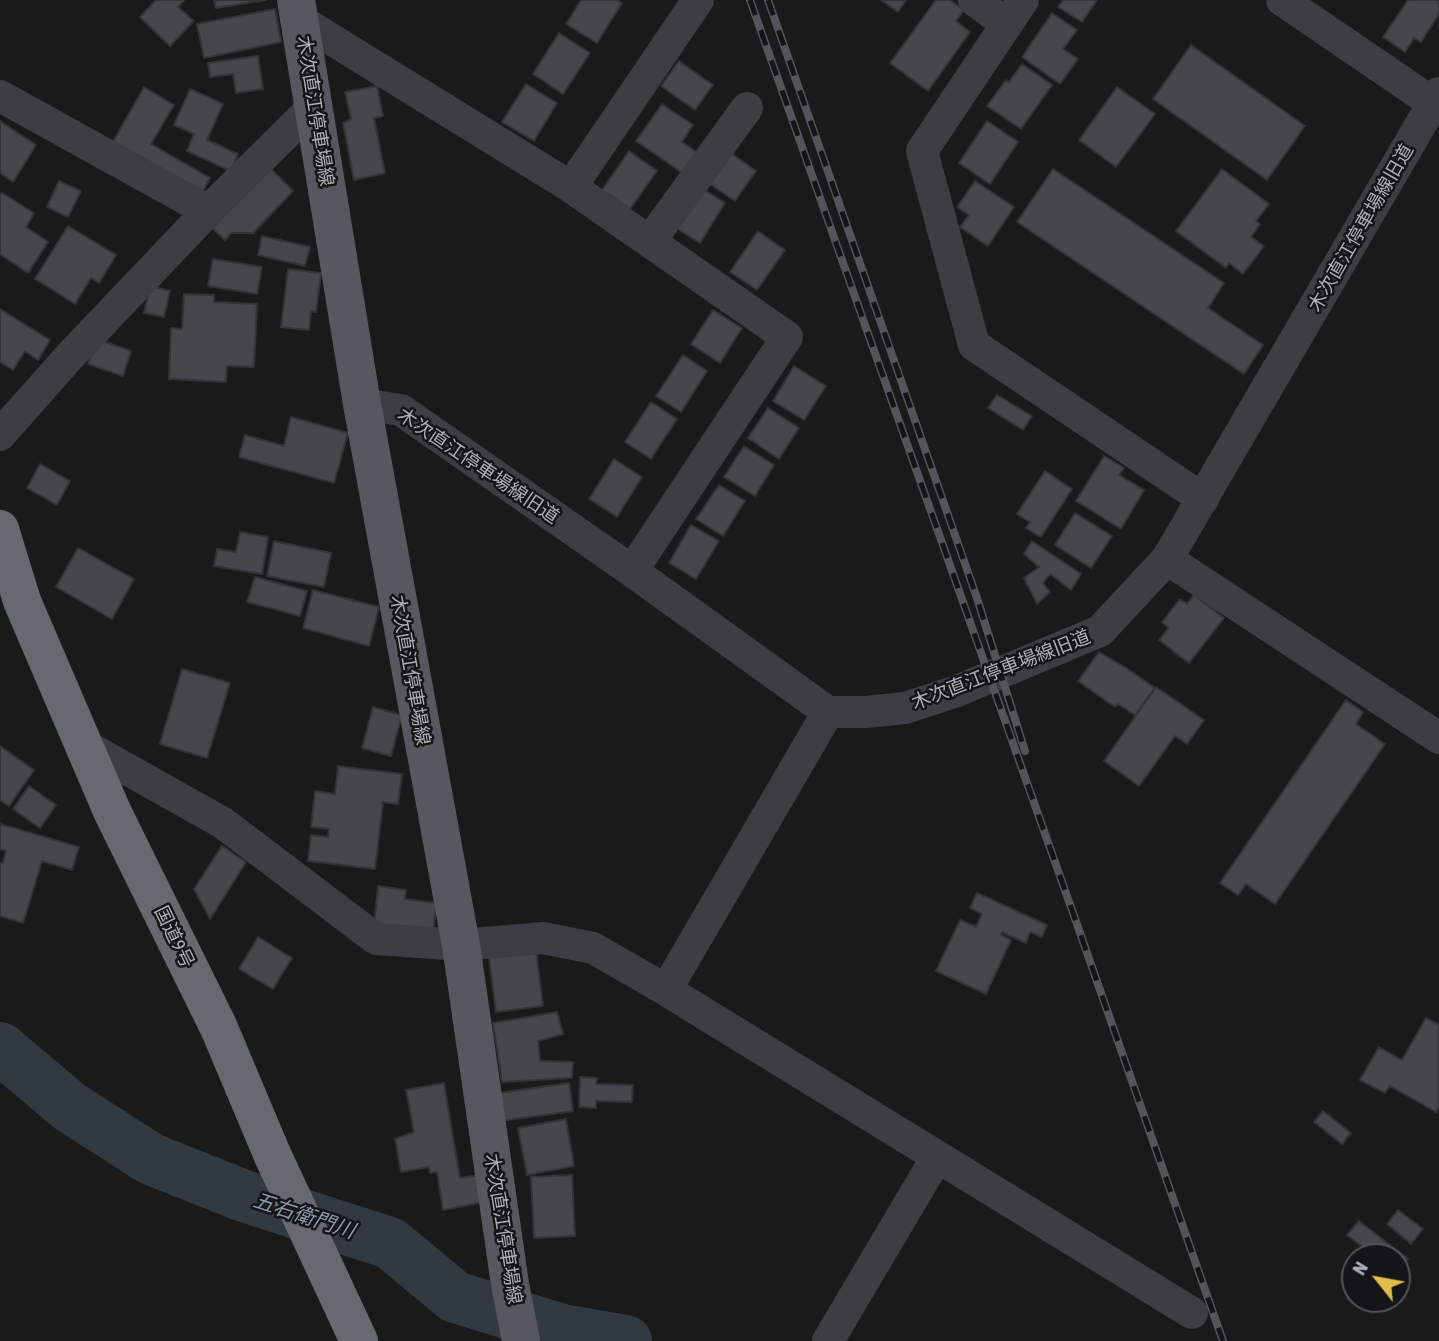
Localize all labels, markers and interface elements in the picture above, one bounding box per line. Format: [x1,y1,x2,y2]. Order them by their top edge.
street label: 木次直江停車場線 [292,34,338,188]
street label: 木次直江停車場線旧道 [1304,140,1418,316]
street label: 木次直江停車場線旧道 [393,403,563,529]
street label: 木次直江停車場線 [386,593,434,747]
street label: 木次直江停車場線旧道 [908,625,1094,715]
street label: 国道9号 [149,902,199,972]
street label: 木次直江停車場線 [480,1152,526,1306]
water label: 五右衛門川 [250,1188,358,1244]
north arrow [1341,1243,1411,1313]
text: N [1347,1258,1372,1279]

